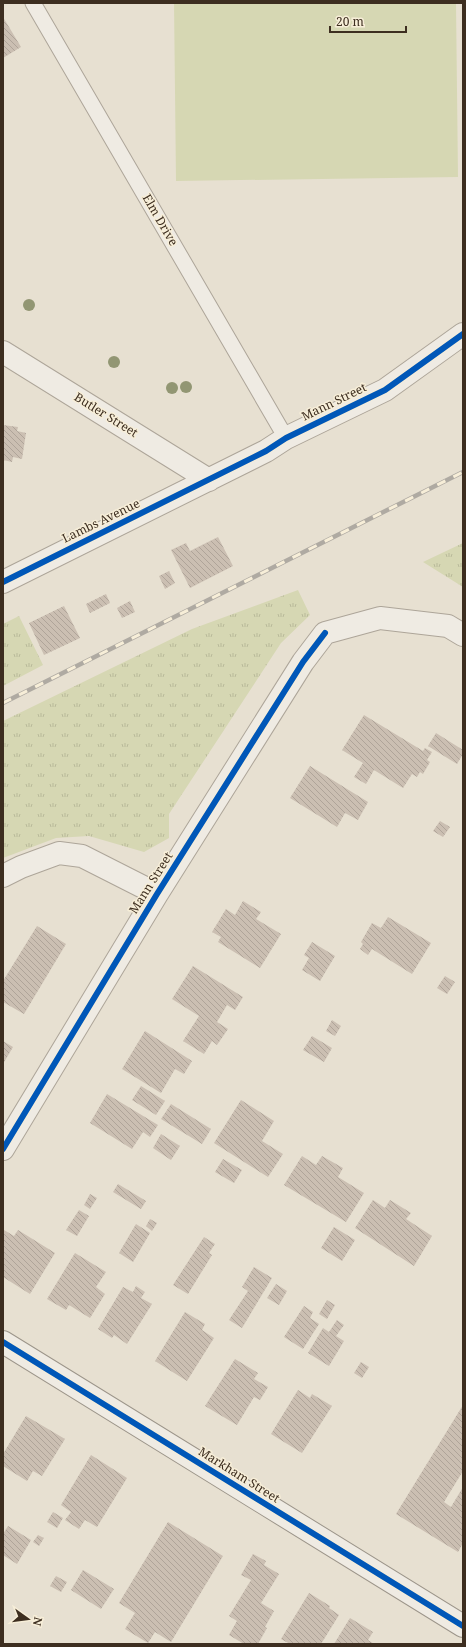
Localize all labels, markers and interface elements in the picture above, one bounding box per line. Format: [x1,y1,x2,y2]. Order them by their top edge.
scale bar [330,8,406,34]
text: 20 m [336,13,364,30]
street label: Elm Drive [139,191,182,249]
street label: Mann Street [299,379,369,425]
street label: Butler Street [71,388,141,441]
street label: Lambs Avenue [59,494,142,547]
street label: Mann Street [125,849,176,917]
street label: Markham Street [195,1443,283,1506]
north arrow [8,1599,48,1639]
text: N [30,1616,47,1628]

